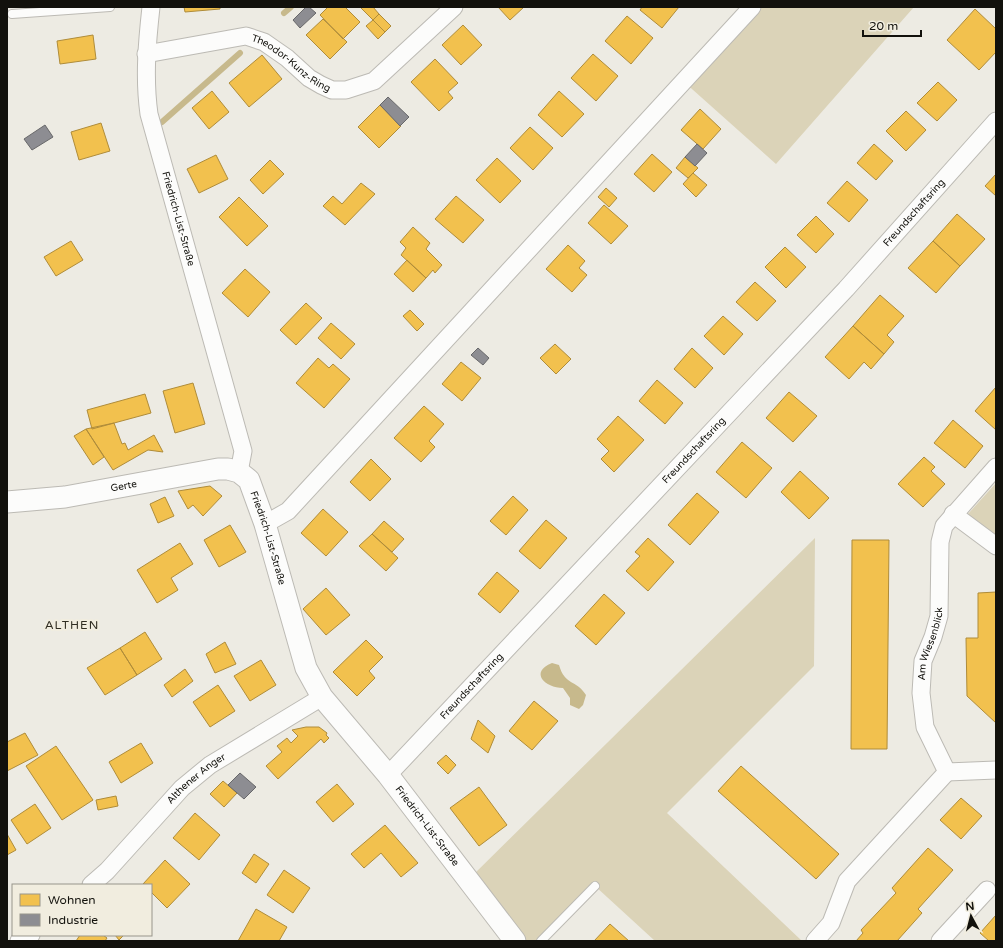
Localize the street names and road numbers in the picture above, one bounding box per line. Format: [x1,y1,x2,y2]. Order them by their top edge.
street label: Theodor-Kunz-Ring [250,32,332,95]
street label: Friedrich-List-Straße [159,170,197,268]
street label: Freundschaftsring [881,176,947,249]
street label: Freundschaftsring [660,415,728,486]
street label: Gerte [110,478,138,495]
street label: Friedrich-List-Straße [248,489,288,587]
street label: Am Wiesenblick [916,607,945,681]
street label: Freundschaftsring [438,651,506,722]
street label: Althener Anger [164,751,228,807]
street label: Friedrich-List-Straße [393,784,462,869]

